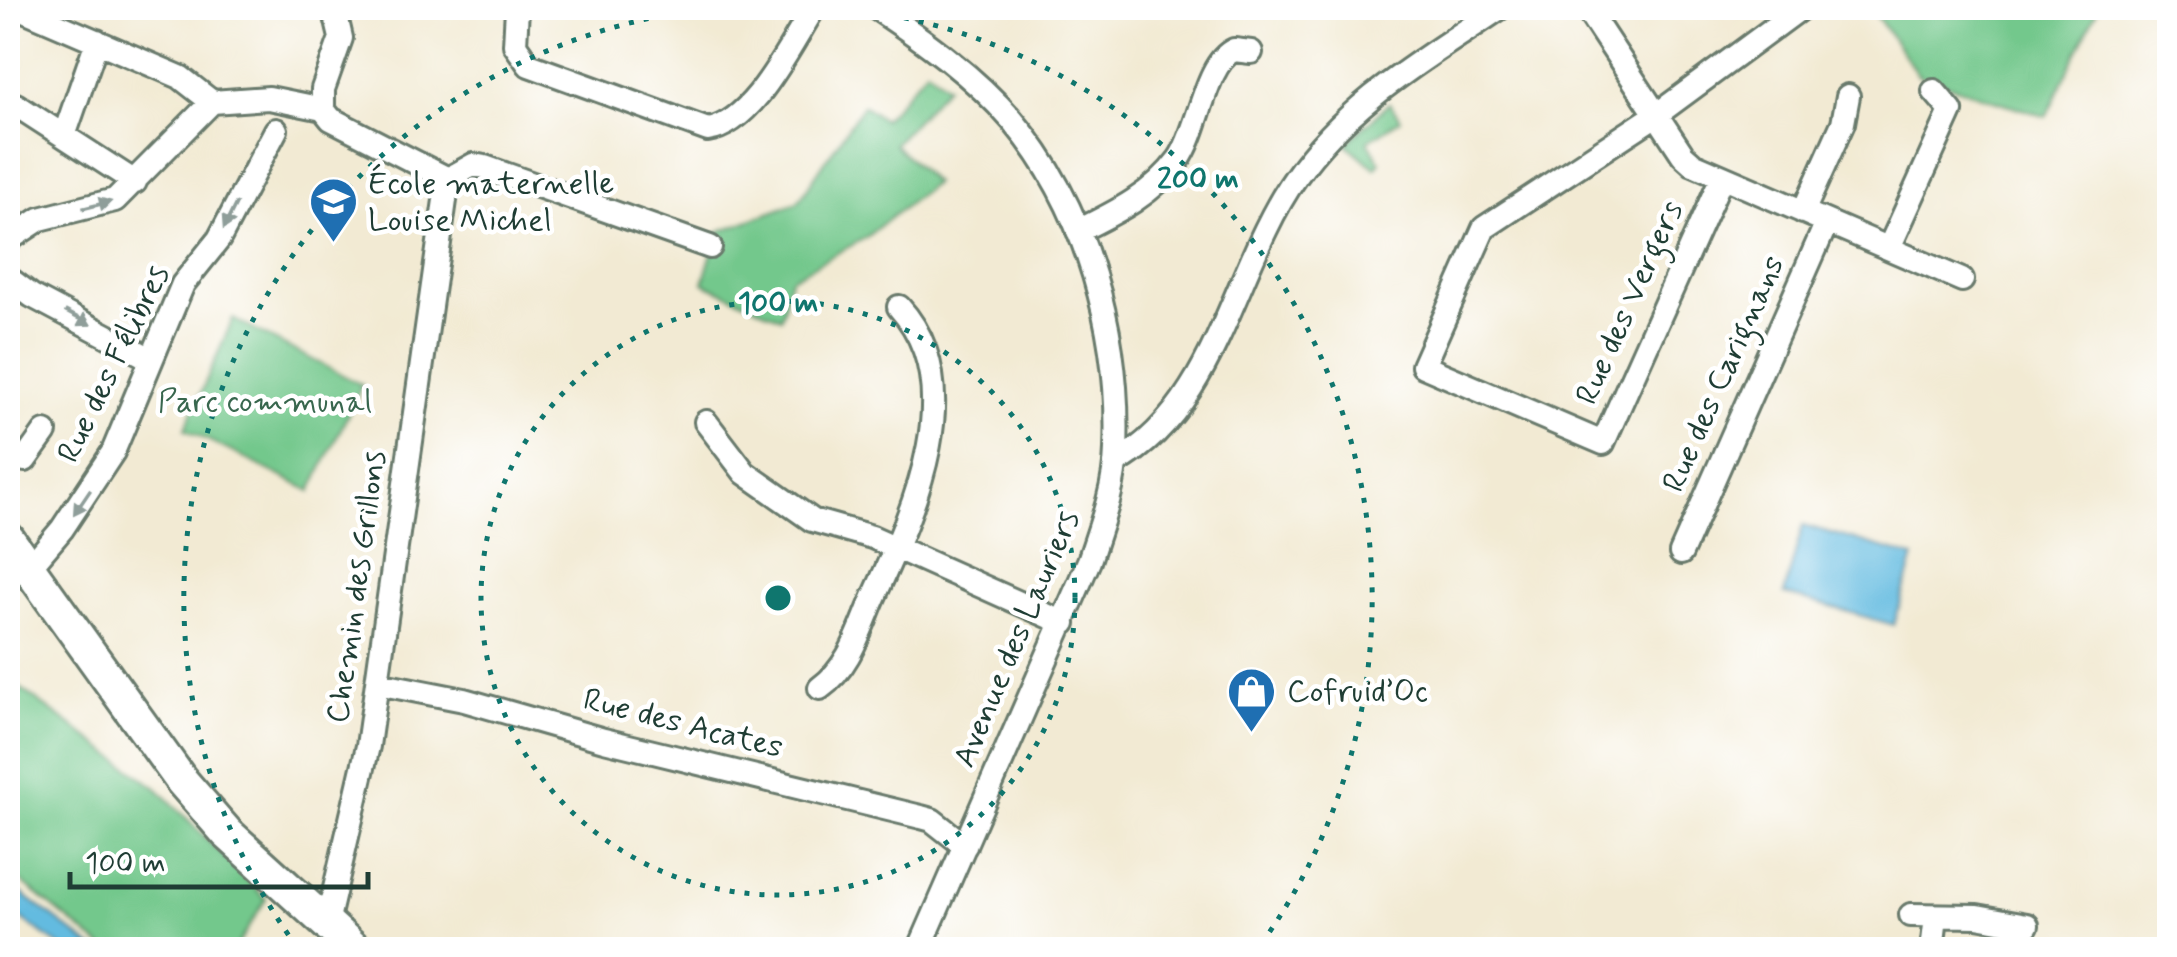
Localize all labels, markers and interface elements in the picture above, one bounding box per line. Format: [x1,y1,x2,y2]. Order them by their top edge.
text: 200 m [1157,160,1239,199]
place label: École maternelle Louise Michel [368,163,614,242]
school or university icon: École maternelle Louise Michel [307,176,359,244]
street label: Rue des Vergers [1566,195,1696,413]
one-way arrow [82,197,113,212]
one-way arrow [222,201,239,230]
street label: Rue des Carignans [1653,249,1798,500]
street label: Rue des Félibres [48,258,180,470]
text: 100 m [738,284,818,323]
one-way arrow [63,309,92,326]
park label: Parc communal [158,381,372,423]
street label: Chemin des Grillons [317,448,397,726]
one-way arrow [73,488,91,515]
street label: Avenue des Lauriers [944,504,1090,774]
centre of rings [760,580,796,616]
shop icon: Cofruid’Oc [1226,666,1278,734]
place label: Cofruid’Oc [1287,671,1428,713]
street label: Rue des Acates [579,679,787,769]
scale bar [70,827,368,889]
text: 100 m [85,844,166,883]

